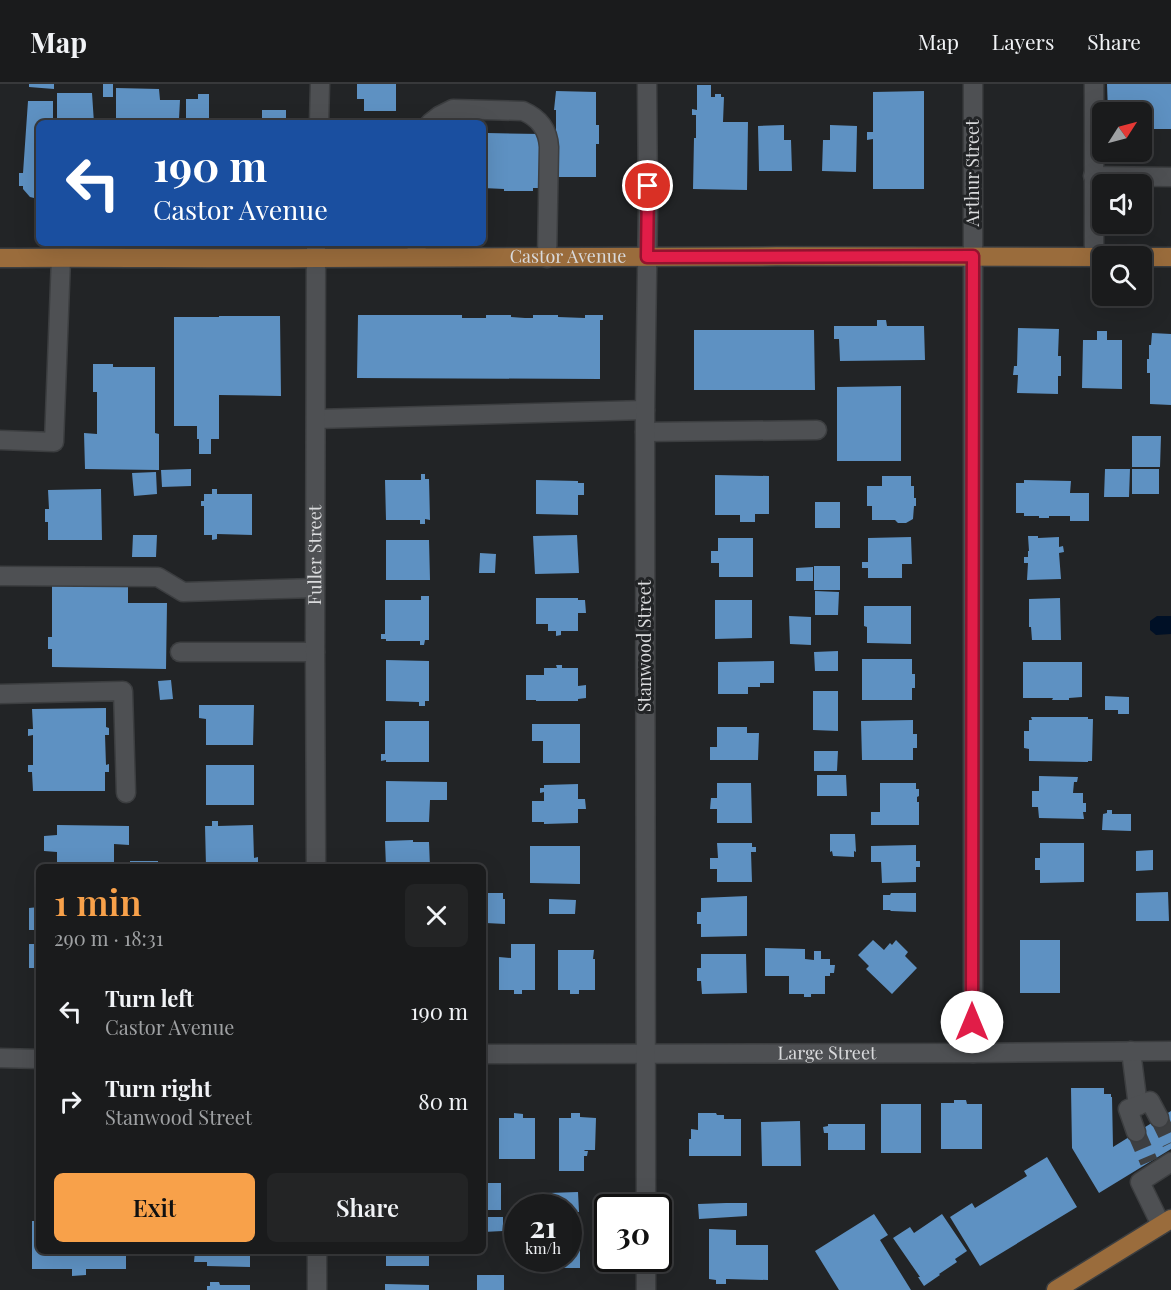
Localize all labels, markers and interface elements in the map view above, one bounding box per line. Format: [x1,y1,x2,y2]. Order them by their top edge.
text: Map [30,23,87,60]
text: Map [918,27,959,55]
text: Layers [992,27,1054,55]
text: Share [1087,27,1141,55]
north arrow [1092,102,1152,162]
map controls [1092,102,1152,306]
street label: Arthur Street [960,119,984,228]
text: 190 m [153,137,267,193]
icon: left [54,144,132,222]
pin [622,160,673,211]
icon: arrive [631,169,664,202]
button: sound [1092,174,1152,234]
text: Castor Avenue [153,191,328,227]
street label: Castor Avenue [510,244,626,268]
button: search [1092,246,1152,306]
street label: Fuller Street [302,504,326,605]
street label: Stanwood Street [632,579,656,712]
text: 1 min [54,877,142,925]
button: close [405,884,468,947]
text: 290 m · 18:31 [54,924,163,951]
text: Turn left [105,983,194,1013]
position arrow [940,990,1004,1054]
icon: left [54,995,87,1028]
text: 190 m [410,996,468,1026]
text: Castor Avenue [105,1013,234,1040]
street label: Large Street [778,1040,877,1064]
text: Turn right [105,1073,211,1103]
icon: right [54,1085,87,1118]
text: 80 m [418,1086,468,1116]
text: Stanwood Street [105,1103,252,1130]
button: Exit [54,1173,255,1242]
button: Share [267,1173,468,1242]
speed limit sign: 30 [594,1194,672,1272]
text: 21 [529,1206,557,1246]
text: km/h [525,1238,561,1258]

